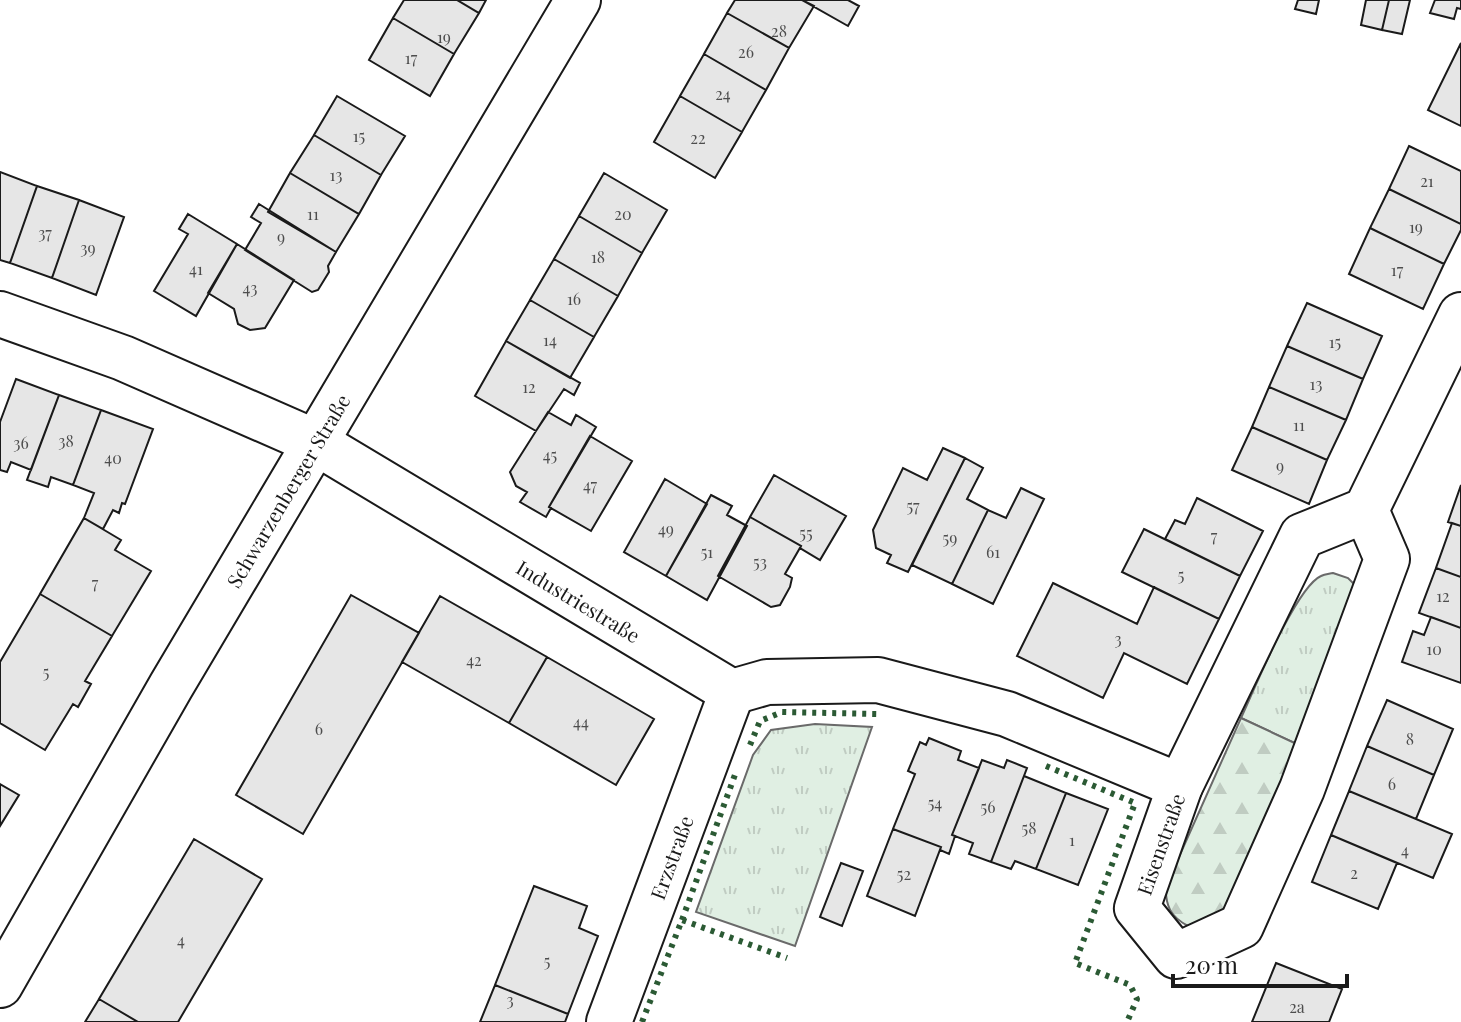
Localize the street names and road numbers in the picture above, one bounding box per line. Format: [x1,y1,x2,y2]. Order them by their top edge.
street label: Schwarzenberger Straße [219,388,355,592]
street label: Industriestraße [512,553,646,648]
street label: Eisenstraße [1129,789,1190,898]
street label: Erzstraße [643,811,698,903]

